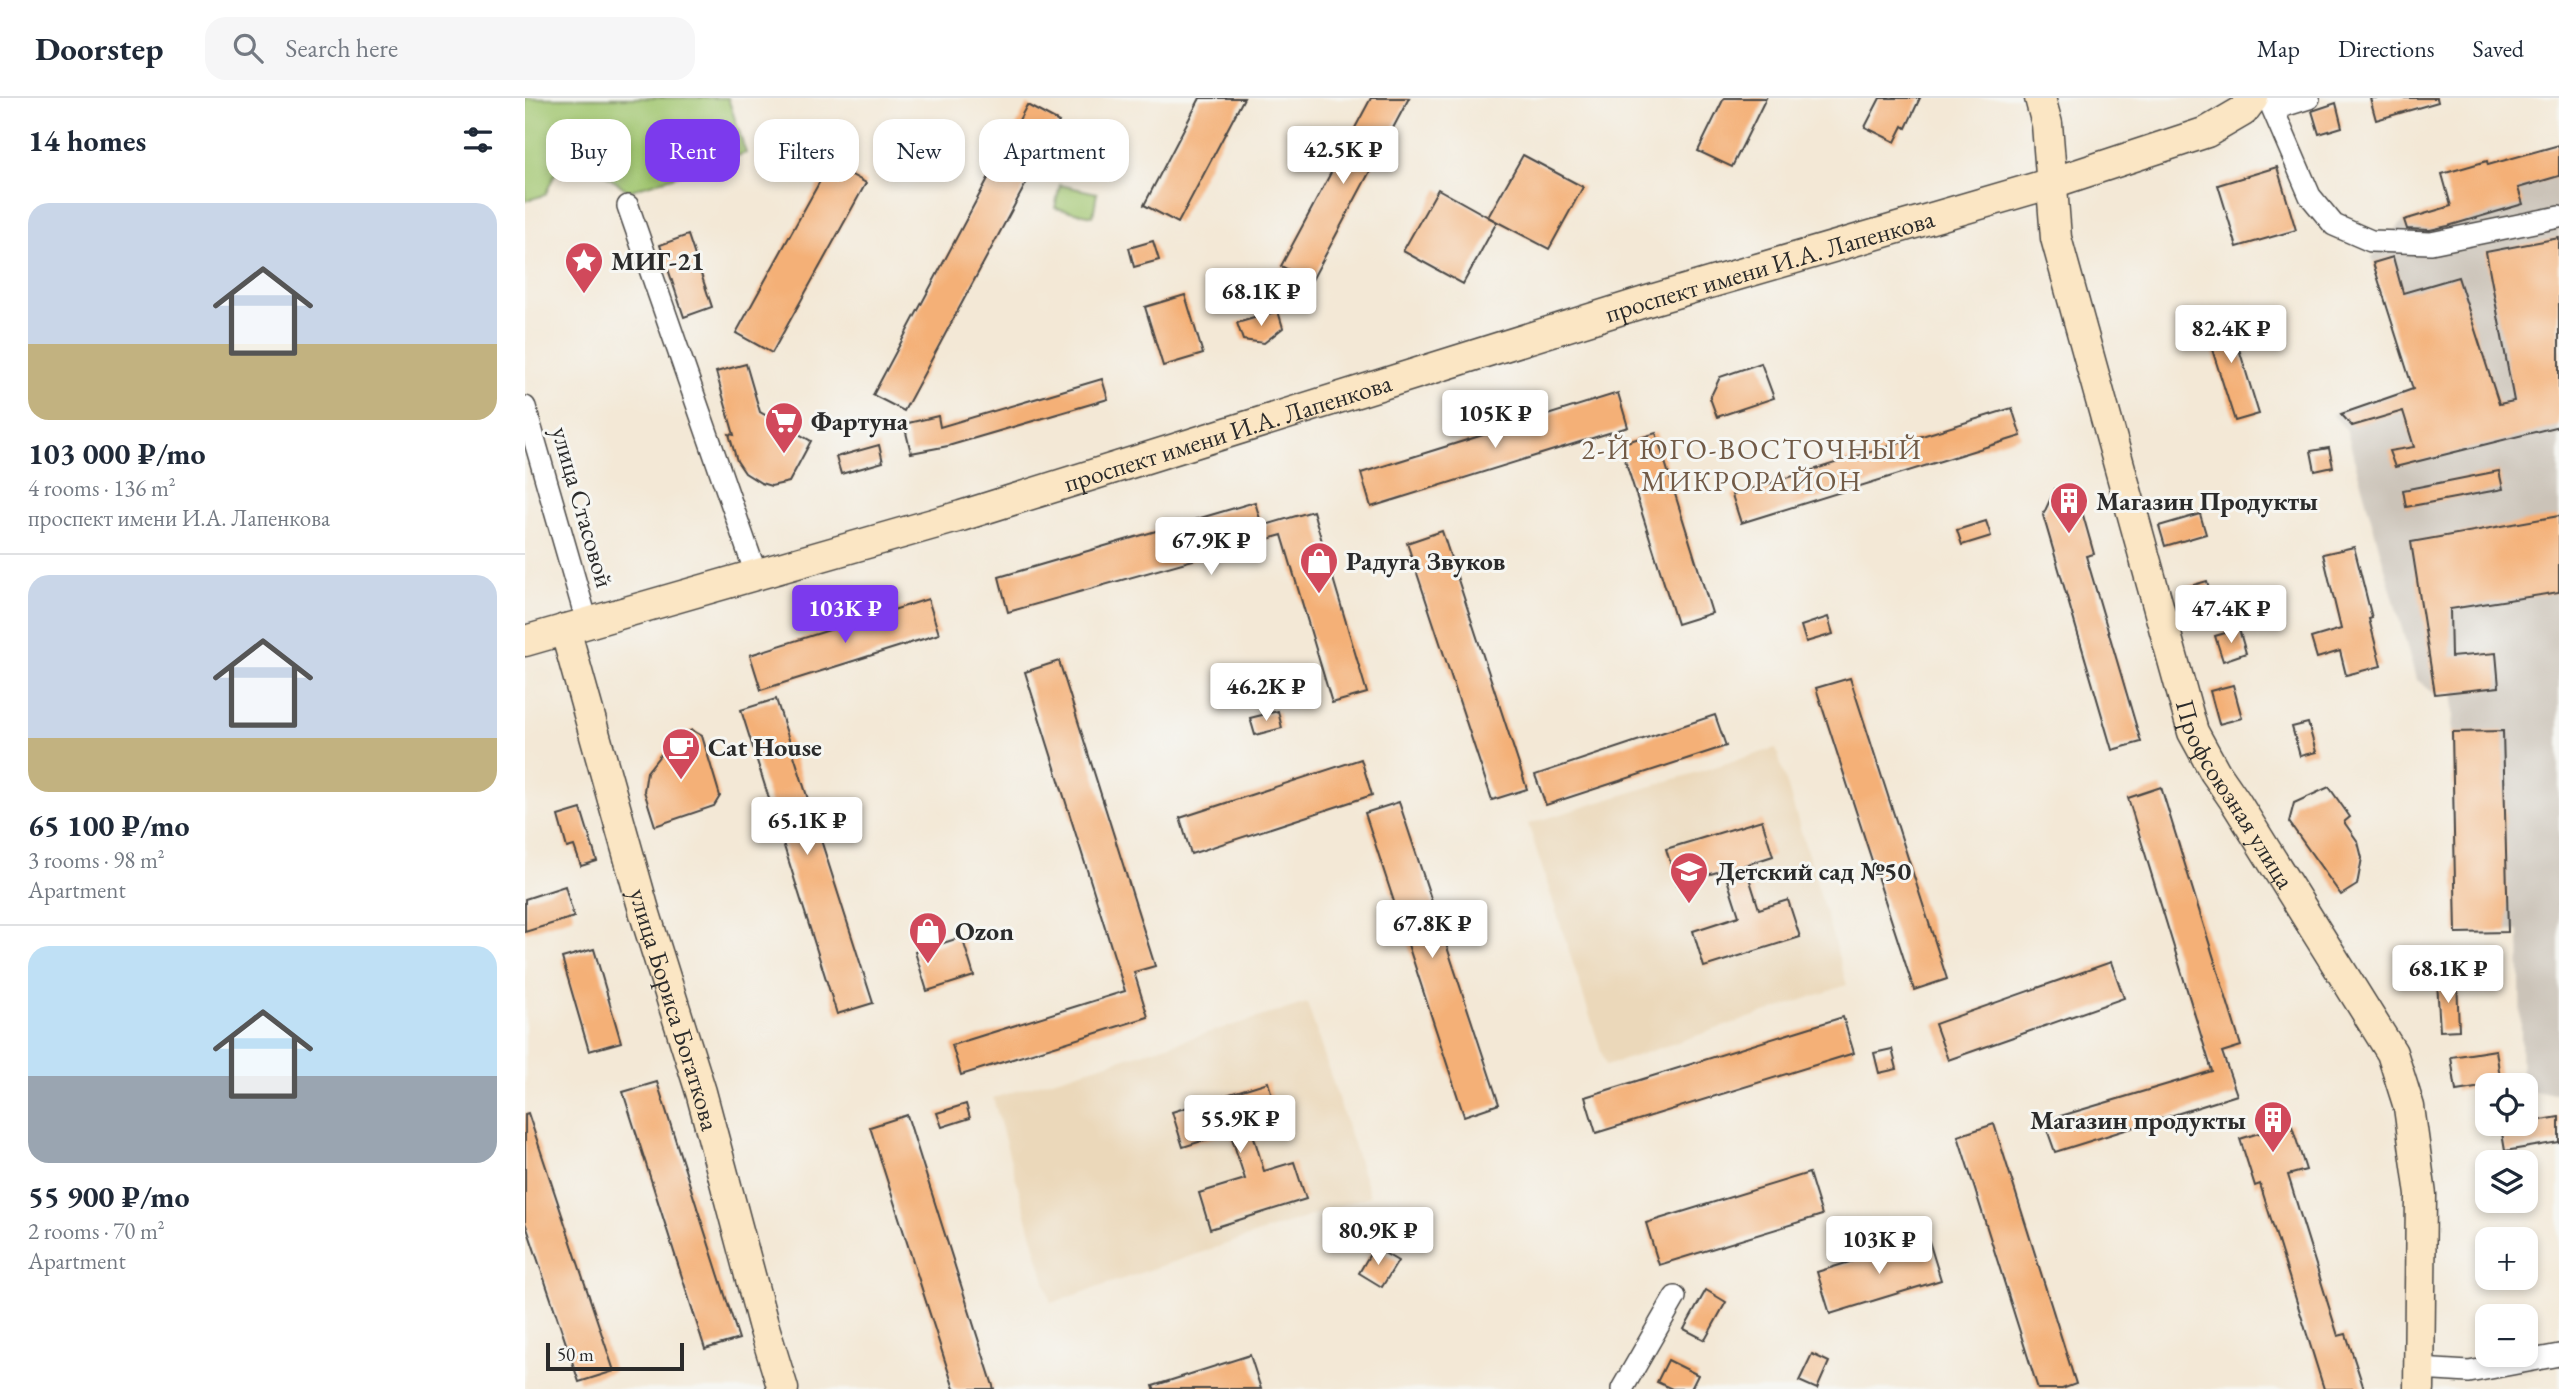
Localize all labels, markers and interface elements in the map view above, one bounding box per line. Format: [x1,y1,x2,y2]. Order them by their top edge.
search box [205,17,695,80]
text: Doorstep [35,27,163,70]
icon: search [229,29,267,67]
text: Search here [285,31,398,65]
text: Map [2257,33,2300,64]
text: Directions [2338,33,2435,64]
text: Saved [2473,33,2524,64]
chip: Buy [546,119,631,182]
chip: Rent [645,119,740,182]
chip: Filters [754,119,859,182]
chip: New [873,119,965,182]
chip: Apartment [979,119,1129,182]
text: 14 homes [28,121,146,160]
icon: filters [459,121,497,159]
pin: 42.5K ₽ [1278,126,1408,186]
text: 42.5K ₽ [1303,134,1383,164]
street label: проспект имени И.А. Лапенкова [1601,201,1939,330]
place icon: МИГ-21 [563,240,605,295]
place label: МИГ-21 [611,244,705,278]
icon: home [200,248,326,374]
pin: 68.1K ₽ [1196,268,1326,328]
text: 68.1K ₽ [1221,276,1301,306]
pin: 82.4K ₽ [2166,306,2296,365]
text: 82.4K ₽ [2191,313,2271,343]
street label: проспект имени И.А. Лапенкова [1060,365,1396,500]
pin: 105K ₽ [1438,390,1552,450]
text: 105K ₽ [1458,398,1532,428]
supermarket icon: Фартуна [763,400,805,455]
place label: Фартуна [811,404,909,438]
street label: улица Стасовой [544,423,622,592]
district label: 2-Й ЮГО-ВОСТОЧНЫЙ МИКРОРАЙОН [1582,431,1922,499]
text: 103 000 ₽/mo [28,434,206,473]
text: 4 rooms · 136 m² [28,473,176,503]
building icon: Магазин Продукты [2048,480,2090,535]
place label: Магазин Продукты [2096,484,2318,518]
text: проспект имени И.А. Лапенкова [28,503,330,533]
pin: 67.9K ₽ [1146,518,1276,577]
text: 67.9K ₽ [1171,525,1251,555]
shop icon: Радуга Звуков [1298,540,1340,595]
place label: Радуга Звуков [1346,544,1505,578]
pin: 103K ₽ [788,586,902,645]
pin: 47.4K ₽ [2166,586,2296,645]
text: 103K ₽ [808,593,882,623]
text: 47.4K ₽ [2191,593,2271,623]
icon: home [200,620,326,746]
pin: 46.2K ₽ [1201,664,1331,723]
text: 46.2K ₽ [1226,671,1306,701]
street label: Профсоюзная улица [2168,696,2303,896]
cafe icon: Cat House [660,726,702,781]
place label: Cat House [708,730,822,764]
pin: 65.1K ₽ [742,798,872,857]
text: 65.1K ₽ [767,805,847,835]
text: 65 100 ₽/mo [28,806,190,845]
text: 3 rooms · 98 m² [28,845,165,875]
school or university icon: Детский сад №50 [1668,850,1710,905]
place label: Детский сад №50 [1716,854,1912,888]
text: Apartment [28,875,126,905]
street label: улица Бориса Богаткова [622,884,728,1135]
pin: 67.8K ₽ [1367,900,1497,960]
text: 67.8K ₽ [1392,908,1472,938]
shop icon: Ozon [907,910,949,965]
place label: Ozon [955,914,1014,948]
pin: 68.1K ₽ [2383,946,2513,1005]
text: 68.1K ₽ [2408,953,2488,983]
icon: home [200,991,326,1117]
map controls [2475,1073,2538,1367]
button: locate [2475,1073,2538,1136]
pin: 55.9K ₽ [1175,1096,1305,1155]
building icon: Магазин продукты [2252,1099,2294,1154]
text: 55.9K ₽ [1200,1103,1280,1133]
place label: Магазин продукты [2030,1103,2246,1137]
button: layers [2475,1150,2538,1213]
text: 55 900 ₽/mo [28,1177,190,1216]
pin: 80.9K ₽ [1313,1208,1443,1267]
text: 80.9K ₽ [1338,1215,1418,1245]
text: 2 rooms · 70 m² [28,1216,165,1246]
pin: 103K ₽ [1822,1216,1936,1276]
text: 103K ₽ [1842,1224,1916,1254]
button: + [2475,1227,2538,1290]
text: Apartment [28,1246,126,1276]
button: − [2475,1304,2538,1367]
scale bar [546,1340,684,1372]
text: 50 m [557,1342,594,1367]

